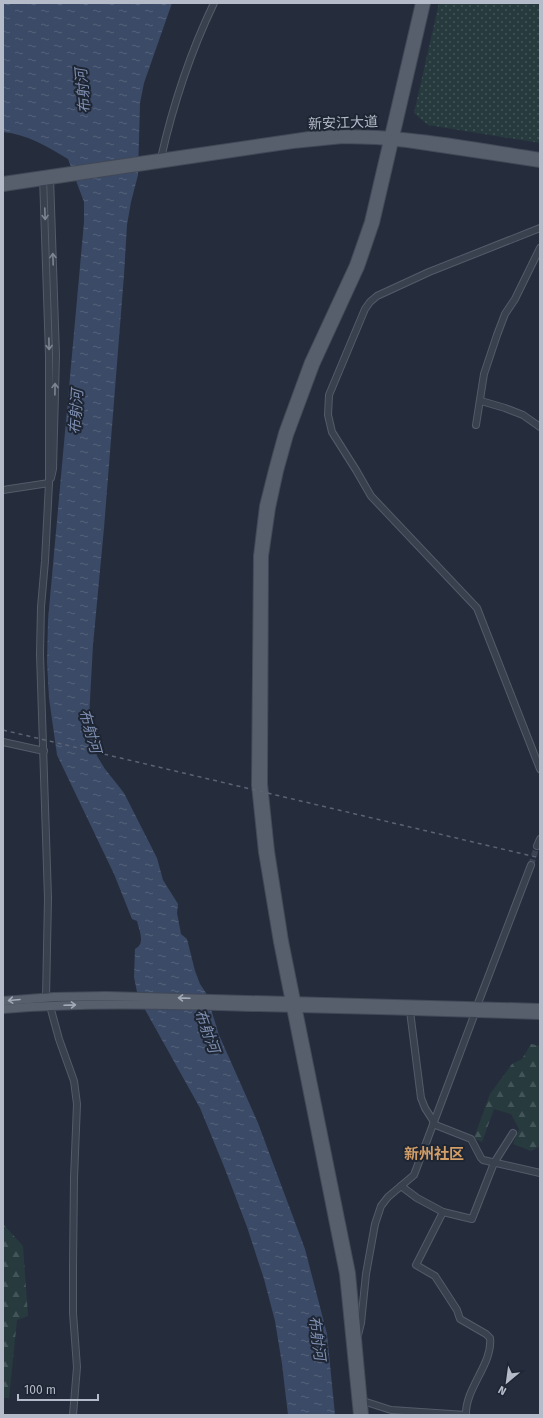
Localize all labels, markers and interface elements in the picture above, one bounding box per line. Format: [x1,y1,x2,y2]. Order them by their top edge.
water label: 布射河 [72,65,94,114]
street label: 新安江大道 [308,113,378,133]
one-way arrow [41,207,49,220]
one-way arrow [49,253,57,266]
one-way arrow [45,337,53,350]
one-way arrow [51,383,59,396]
water label: 布射河 [65,386,87,435]
water label: 布射河 [75,707,106,758]
one-way arrow [178,995,191,1002]
one-way arrow [8,996,21,1003]
one-way arrow [63,1001,76,1009]
water label: 布射河 [191,1007,224,1058]
district label: 新州社区 [404,1145,464,1163]
water label: 布射河 [305,1314,329,1364]
north arrow [487,1362,527,1402]
scale bar [18,1376,98,1402]
text: 100 m [24,1383,56,1397]
text: N [496,1383,509,1398]

